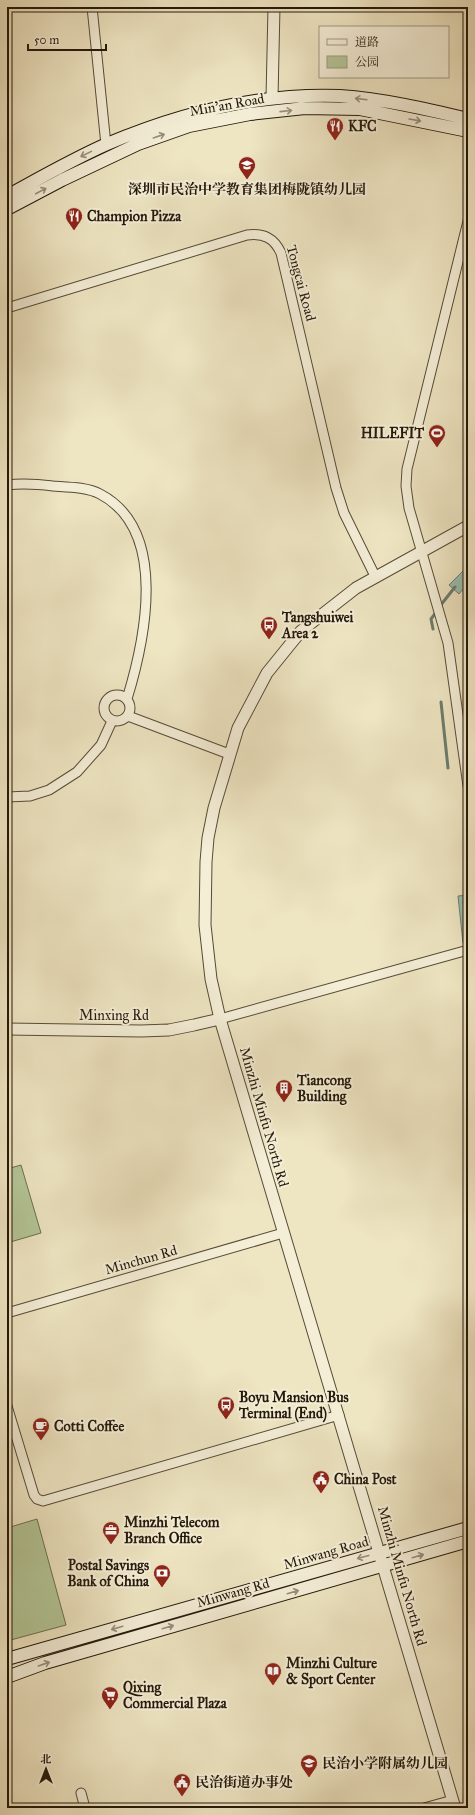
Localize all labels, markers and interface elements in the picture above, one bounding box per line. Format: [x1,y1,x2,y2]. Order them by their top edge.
scale bar [28,26,106,52]
legend [319,26,449,78]
text: 50 m [34,33,59,47]
text: 道路 [355,35,379,49]
text: 公园 [355,55,379,69]
street label: Min'an Road [188,90,266,120]
one-way arrow [355,95,368,103]
one-way arrow [279,107,292,114]
restaurant icon: KFC [325,116,345,141]
one-way arrow [408,116,421,124]
place label: KFC [348,118,377,135]
one-way arrow [153,132,165,140]
one-way arrow [81,151,93,158]
school or university icon: 深圳市民治中学教育集团梅陇镇幼儿园 [237,155,257,180]
place label: 深圳市民治中学教育集团梅陇镇幼儿园 [128,181,366,198]
one-way arrow [35,187,47,194]
restaurant icon: Champion Pizza [64,206,84,231]
place label: Champion Pizza [87,208,182,226]
street label: Tongcai Road [283,243,319,323]
sports icon: HILEFIT [427,423,447,448]
place label: HILEFIT [361,425,424,442]
place label: Tangshuiwei Area 2 [281,609,354,642]
bus stop icon: Tangshuiwei Area 2 [259,615,279,640]
street label: Minxing Rd [79,1007,149,1024]
street label: Minzhi Minfu North Rd [236,1045,292,1189]
place label: Tiancong Building [296,1072,352,1106]
building icon: Tiancong Building [274,1078,294,1103]
street label: Minchun Rd [103,1242,179,1278]
place label: Boyu Mansion Bus Terminal (End) [238,1389,349,1423]
bus stop icon: Boyu Mansion Bus Terminal (End) [216,1395,236,1420]
cafe icon: Cotti Coffee [31,1416,51,1441]
place label: Cotti Coffee [54,1418,124,1435]
public building icon: China Post [311,1469,331,1494]
place label: China Post [334,1471,397,1488]
street label: Minzhi Minfu North Rd [374,1504,430,1648]
place label: Minzhi Telecom Branch Office [124,1514,220,1547]
office icon: Minzhi Telecom Branch Office [101,1520,121,1545]
street label: Minwang Road [281,1533,371,1573]
one-way arrow [412,1552,425,1559]
one-way arrow [357,1554,370,1562]
place label: Postal Savings Bank of China [67,1557,150,1590]
bank icon: Postal Savings Bank of China [152,1563,172,1588]
street label: Minwang Rd [195,1575,271,1611]
one-way arrow [287,1588,300,1595]
one-way arrow [162,1623,175,1630]
one-way arrow [111,1625,124,1632]
place label: Minzhi Culture & Sport Center [286,1655,377,1689]
one-way arrow [37,1660,50,1667]
library icon: Minzhi Culture & Sport Center [263,1661,283,1686]
place label: Qixing Commercial Plaza [123,1679,228,1712]
supermarket icon: Qixing Commercial Plaza [100,1685,120,1710]
north arrow [26,1749,66,1789]
text: 北 [41,1753,52,1766]
school or university icon: 民治小学附属幼儿园 [299,1753,319,1778]
place label: 民治小学附属幼儿园 [322,1755,448,1772]
public building icon: 民治街道办事处 [172,1772,192,1797]
place label: 民治街道办事处 [195,1774,293,1791]

